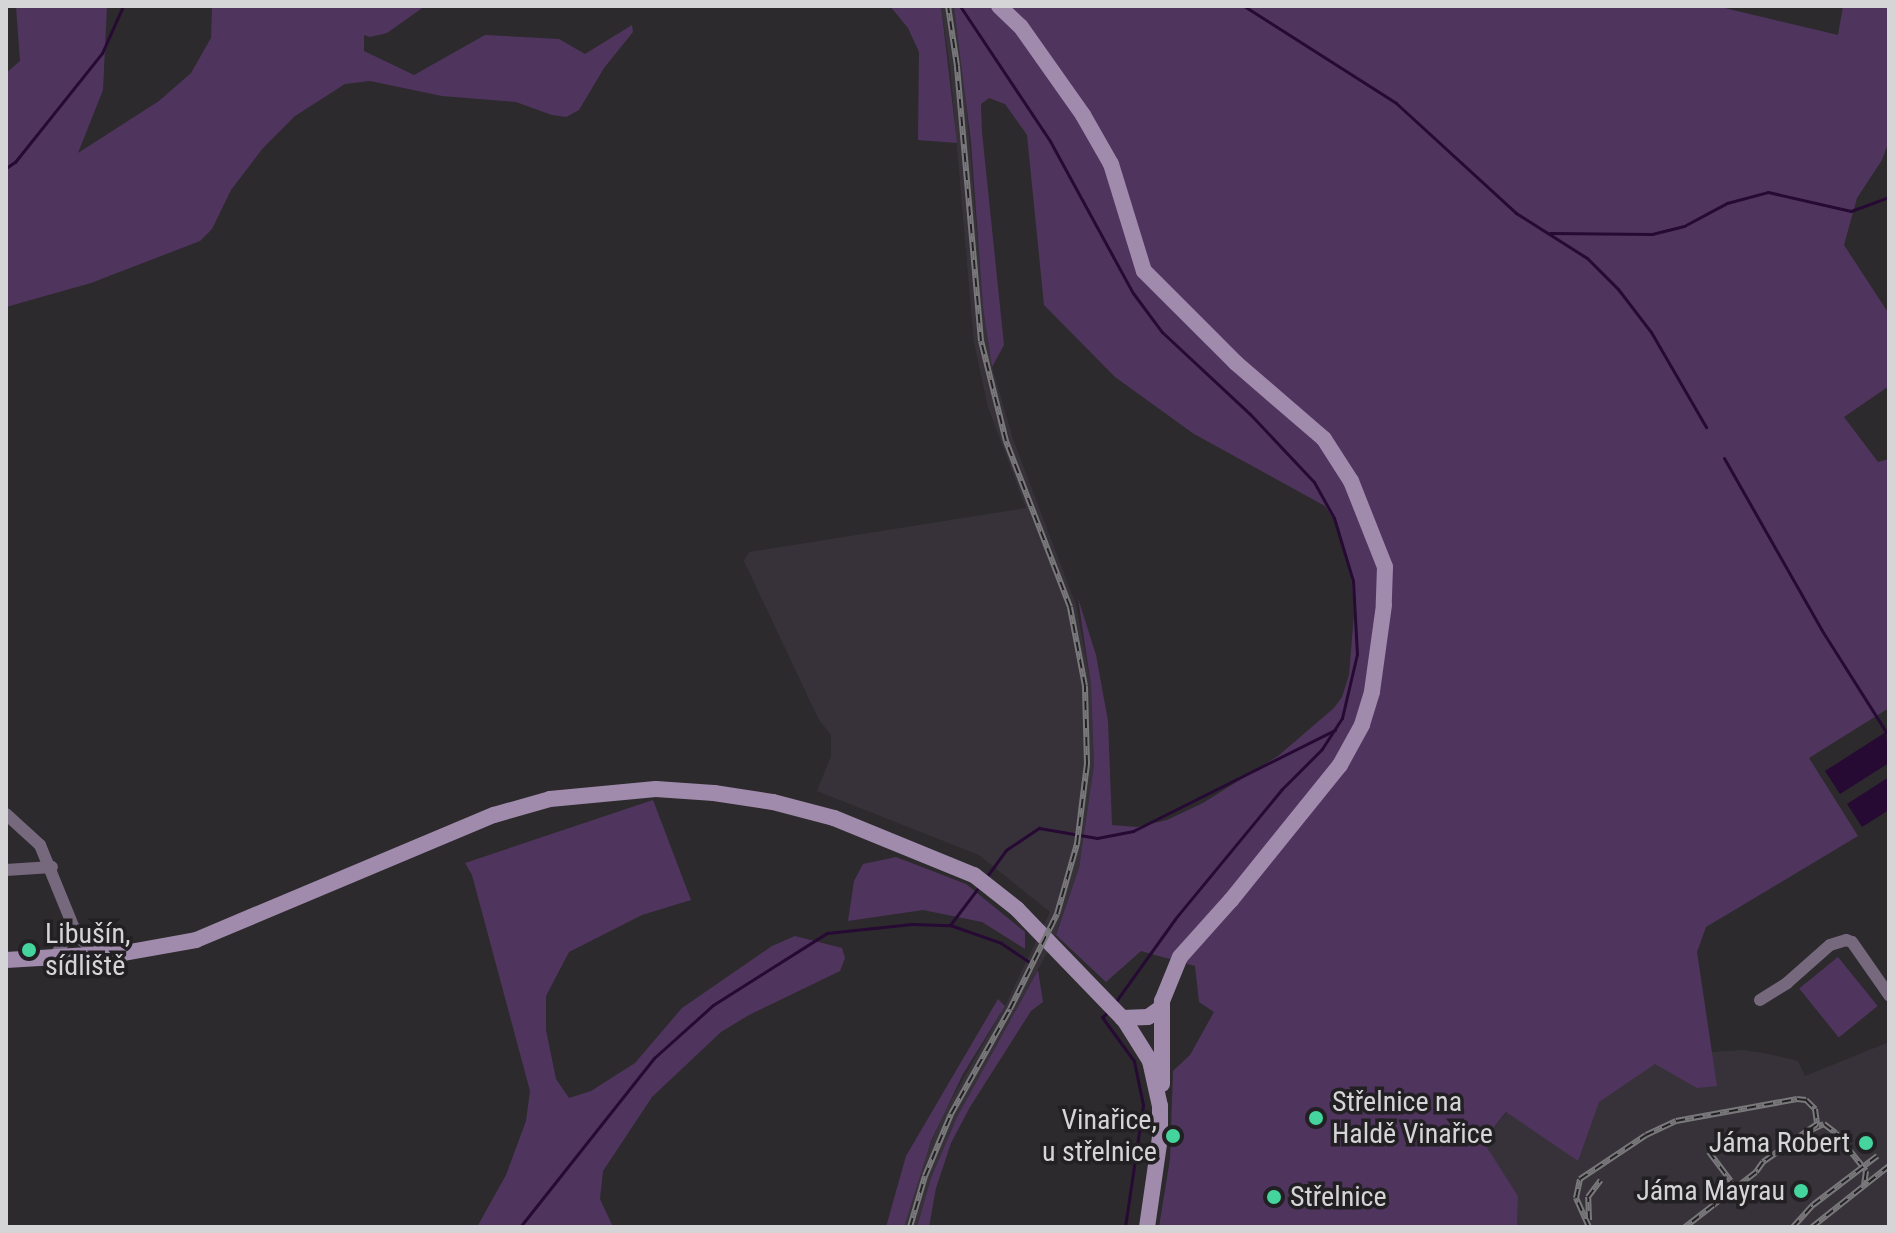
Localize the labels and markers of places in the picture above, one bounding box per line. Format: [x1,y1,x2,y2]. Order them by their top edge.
place label: Libušín, sídliště [45,917,131,983]
marker: Libušín, sídliště [20,941,38,959]
place label: Střelnice na Haldě Vinařice [1332,1085,1493,1151]
place label: Vinařice, u střelnice [1042,1103,1157,1169]
marker: Střelnice na Haldě Vinařice [1307,1109,1325,1127]
place label: Jáma Robert [1709,1126,1850,1160]
marker: Vinařice, u střelnice [1164,1127,1182,1145]
marker: Jáma Robert [1857,1134,1875,1152]
place label: Jáma Mayrau [1636,1174,1785,1208]
place label: Střelnice [1290,1180,1387,1214]
marker: Jáma Mayrau [1792,1182,1810,1200]
marker: Střelnice [1265,1188,1283,1206]

